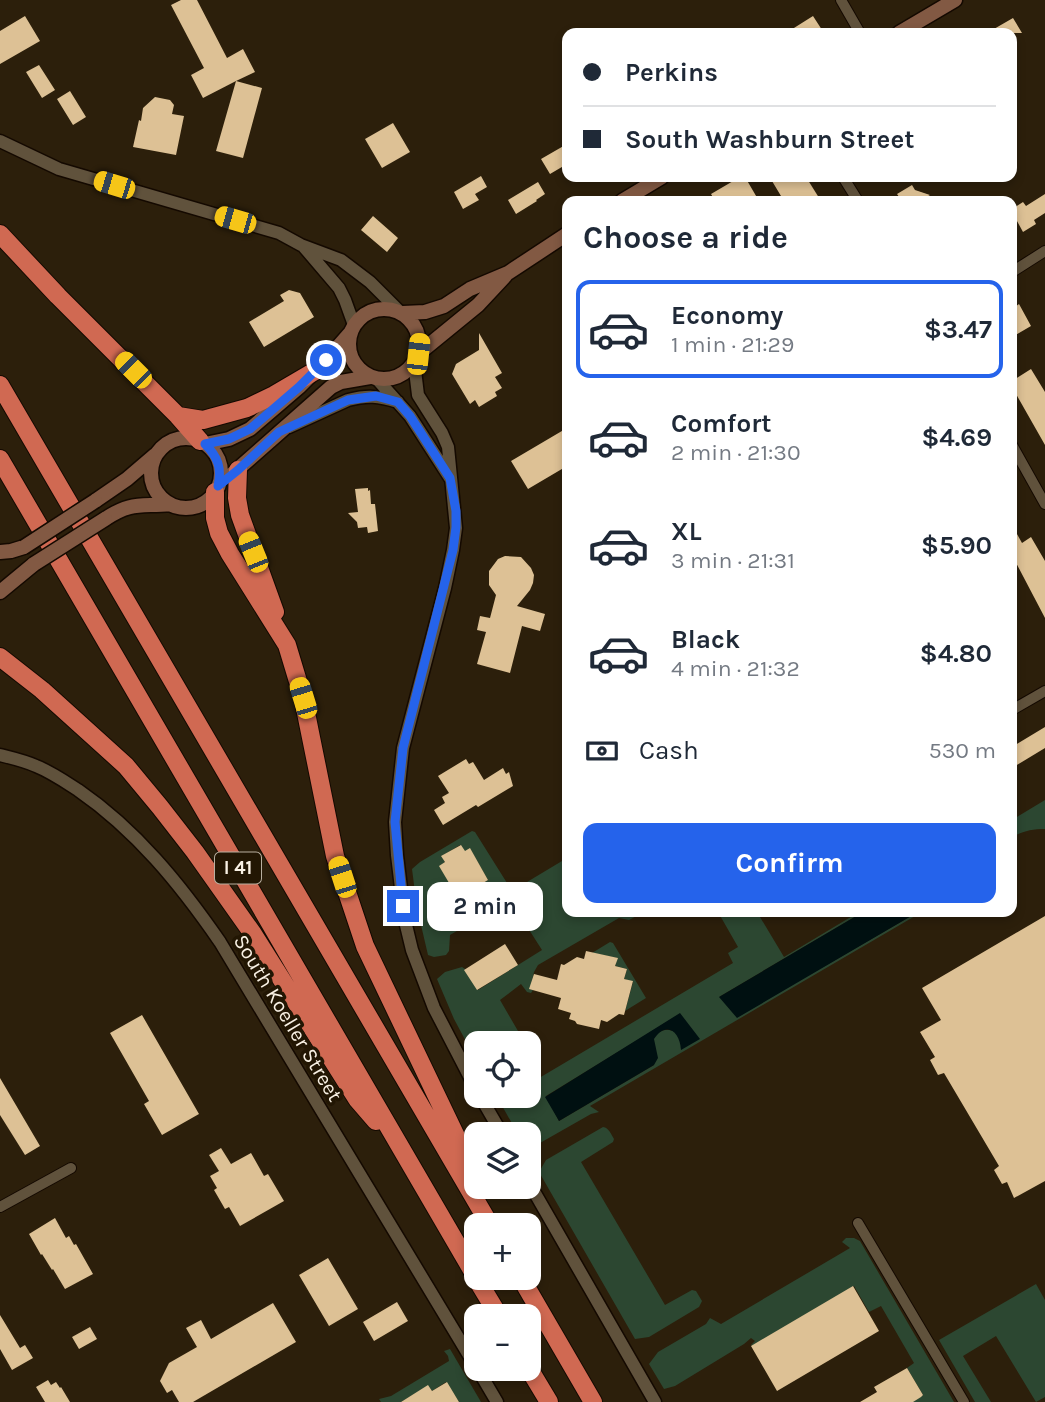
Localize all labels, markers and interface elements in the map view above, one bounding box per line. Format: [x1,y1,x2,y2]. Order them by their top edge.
text: Perkins [625,57,718,88]
text: South Washburn Street [625,124,914,155]
car [91,169,138,201]
car [212,204,259,236]
text: Choose a ride [583,219,788,256]
icon: car [587,298,650,361]
text: Economy [671,300,783,331]
text: $3.47 [924,314,992,345]
text: 1 min · 21:29 [671,331,794,358]
car [406,332,431,376]
route start [310,344,342,376]
car [111,348,156,392]
icon: car [587,406,650,469]
text: Comfort [671,408,772,439]
text: $4.69 [921,422,992,453]
text: 2 min · 21:30 [671,439,801,466]
icon: car [587,514,650,577]
text: XL [671,516,702,547]
car [236,529,271,575]
text: $5.90 [921,530,992,561]
text: 3 min · 21:31 [671,547,795,574]
icon: car [587,622,650,685]
text: Black [671,624,740,655]
text: $4.80 [920,638,992,669]
text: 4 min · 21:32 [671,655,800,682]
car [287,675,320,721]
icon: cash [583,732,621,770]
text: Cash [639,735,699,766]
text: 530 m [929,737,996,764]
button: Confirm [583,823,996,903]
road number: I 41 [215,852,261,884]
car [326,854,359,900]
callout: 2 min [428,881,543,930]
route end [387,890,419,922]
text: 2 min [453,893,517,920]
street label: South Koeller Street [229,930,347,1106]
map controls [464,1031,541,1381]
button: locate [464,1031,541,1108]
button: layers [464,1122,541,1199]
button: + [464,1213,541,1290]
button: − [464,1304,541,1381]

